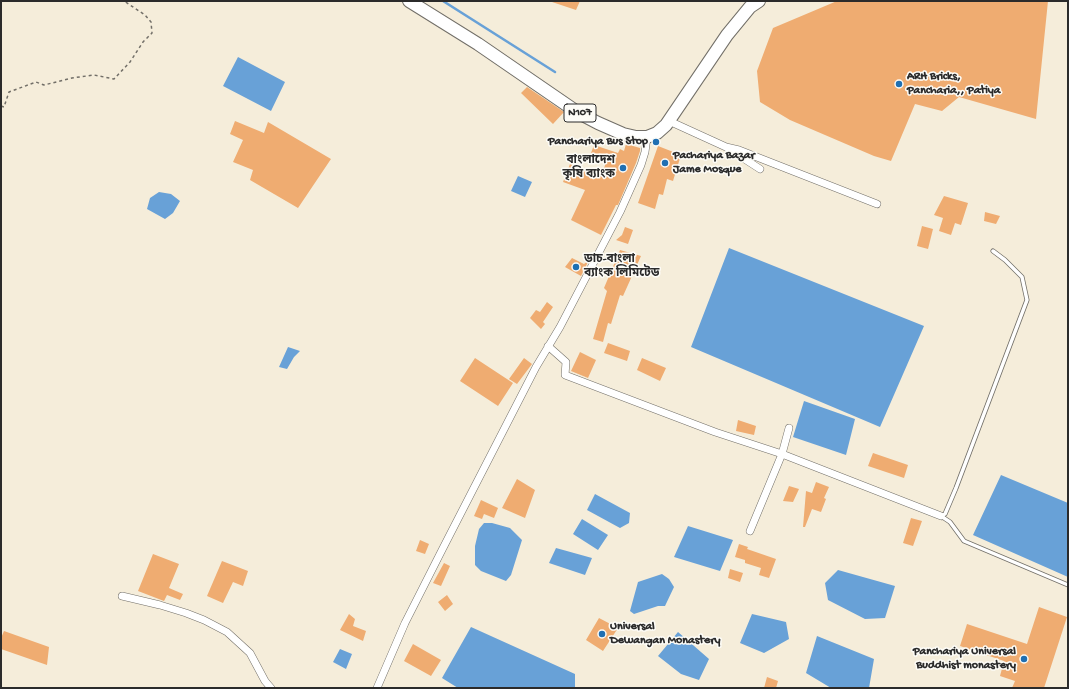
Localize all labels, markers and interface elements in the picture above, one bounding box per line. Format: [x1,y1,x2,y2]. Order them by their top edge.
place label: ARH Bricks, Pancharia,, Patiya [907,70,1000,98]
marker: ARH Bricks, Pancharia,, Patiya [894,79,904,89]
road number: N107 [564,104,596,122]
place label: Panchariya Bus Stop [548,135,648,149]
marker: Panchariya Bus Stop [651,137,661,147]
place label: Pachariya Bazar Jame Mosque [673,149,755,177]
place label: বাংলাদেশ কৃষি ব্যাংক [562,154,615,182]
marker: Pachariya Bazar Jame Mosque [660,158,670,168]
marker: বাংলাদেশ কৃষি ব্যাংক [618,163,628,173]
place label: ডাচ-বাংলা ব্যাংক লিমিটেড [584,253,659,281]
marker: ডাচ-বাংলা ব্যাংক লিমিটেড [571,262,581,272]
place label: Universal Dewangan Monastery [610,620,720,648]
marker: Universal Dewangan Monastery [597,629,607,639]
place label: Panchariya Universal Buddhist monastery [913,645,1016,673]
marker: Panchariya Universal Buddhist monastery [1019,654,1029,664]

